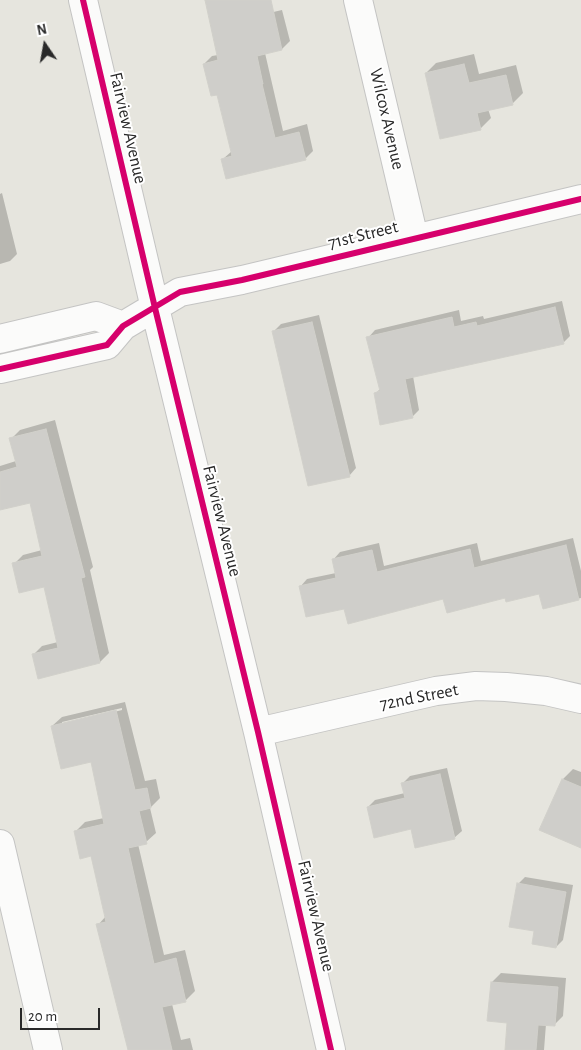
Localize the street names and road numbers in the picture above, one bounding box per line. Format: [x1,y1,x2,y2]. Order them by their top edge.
street label: Wilcox Avenue [365,66,409,172]
street label: Fairview Avenue [105,70,151,186]
street label: 71st Street [326,216,400,254]
street label: Fairview Avenue [198,463,246,579]
street label: 72nd Street [378,679,460,715]
street label: Fairview Avenue [293,858,339,974]

